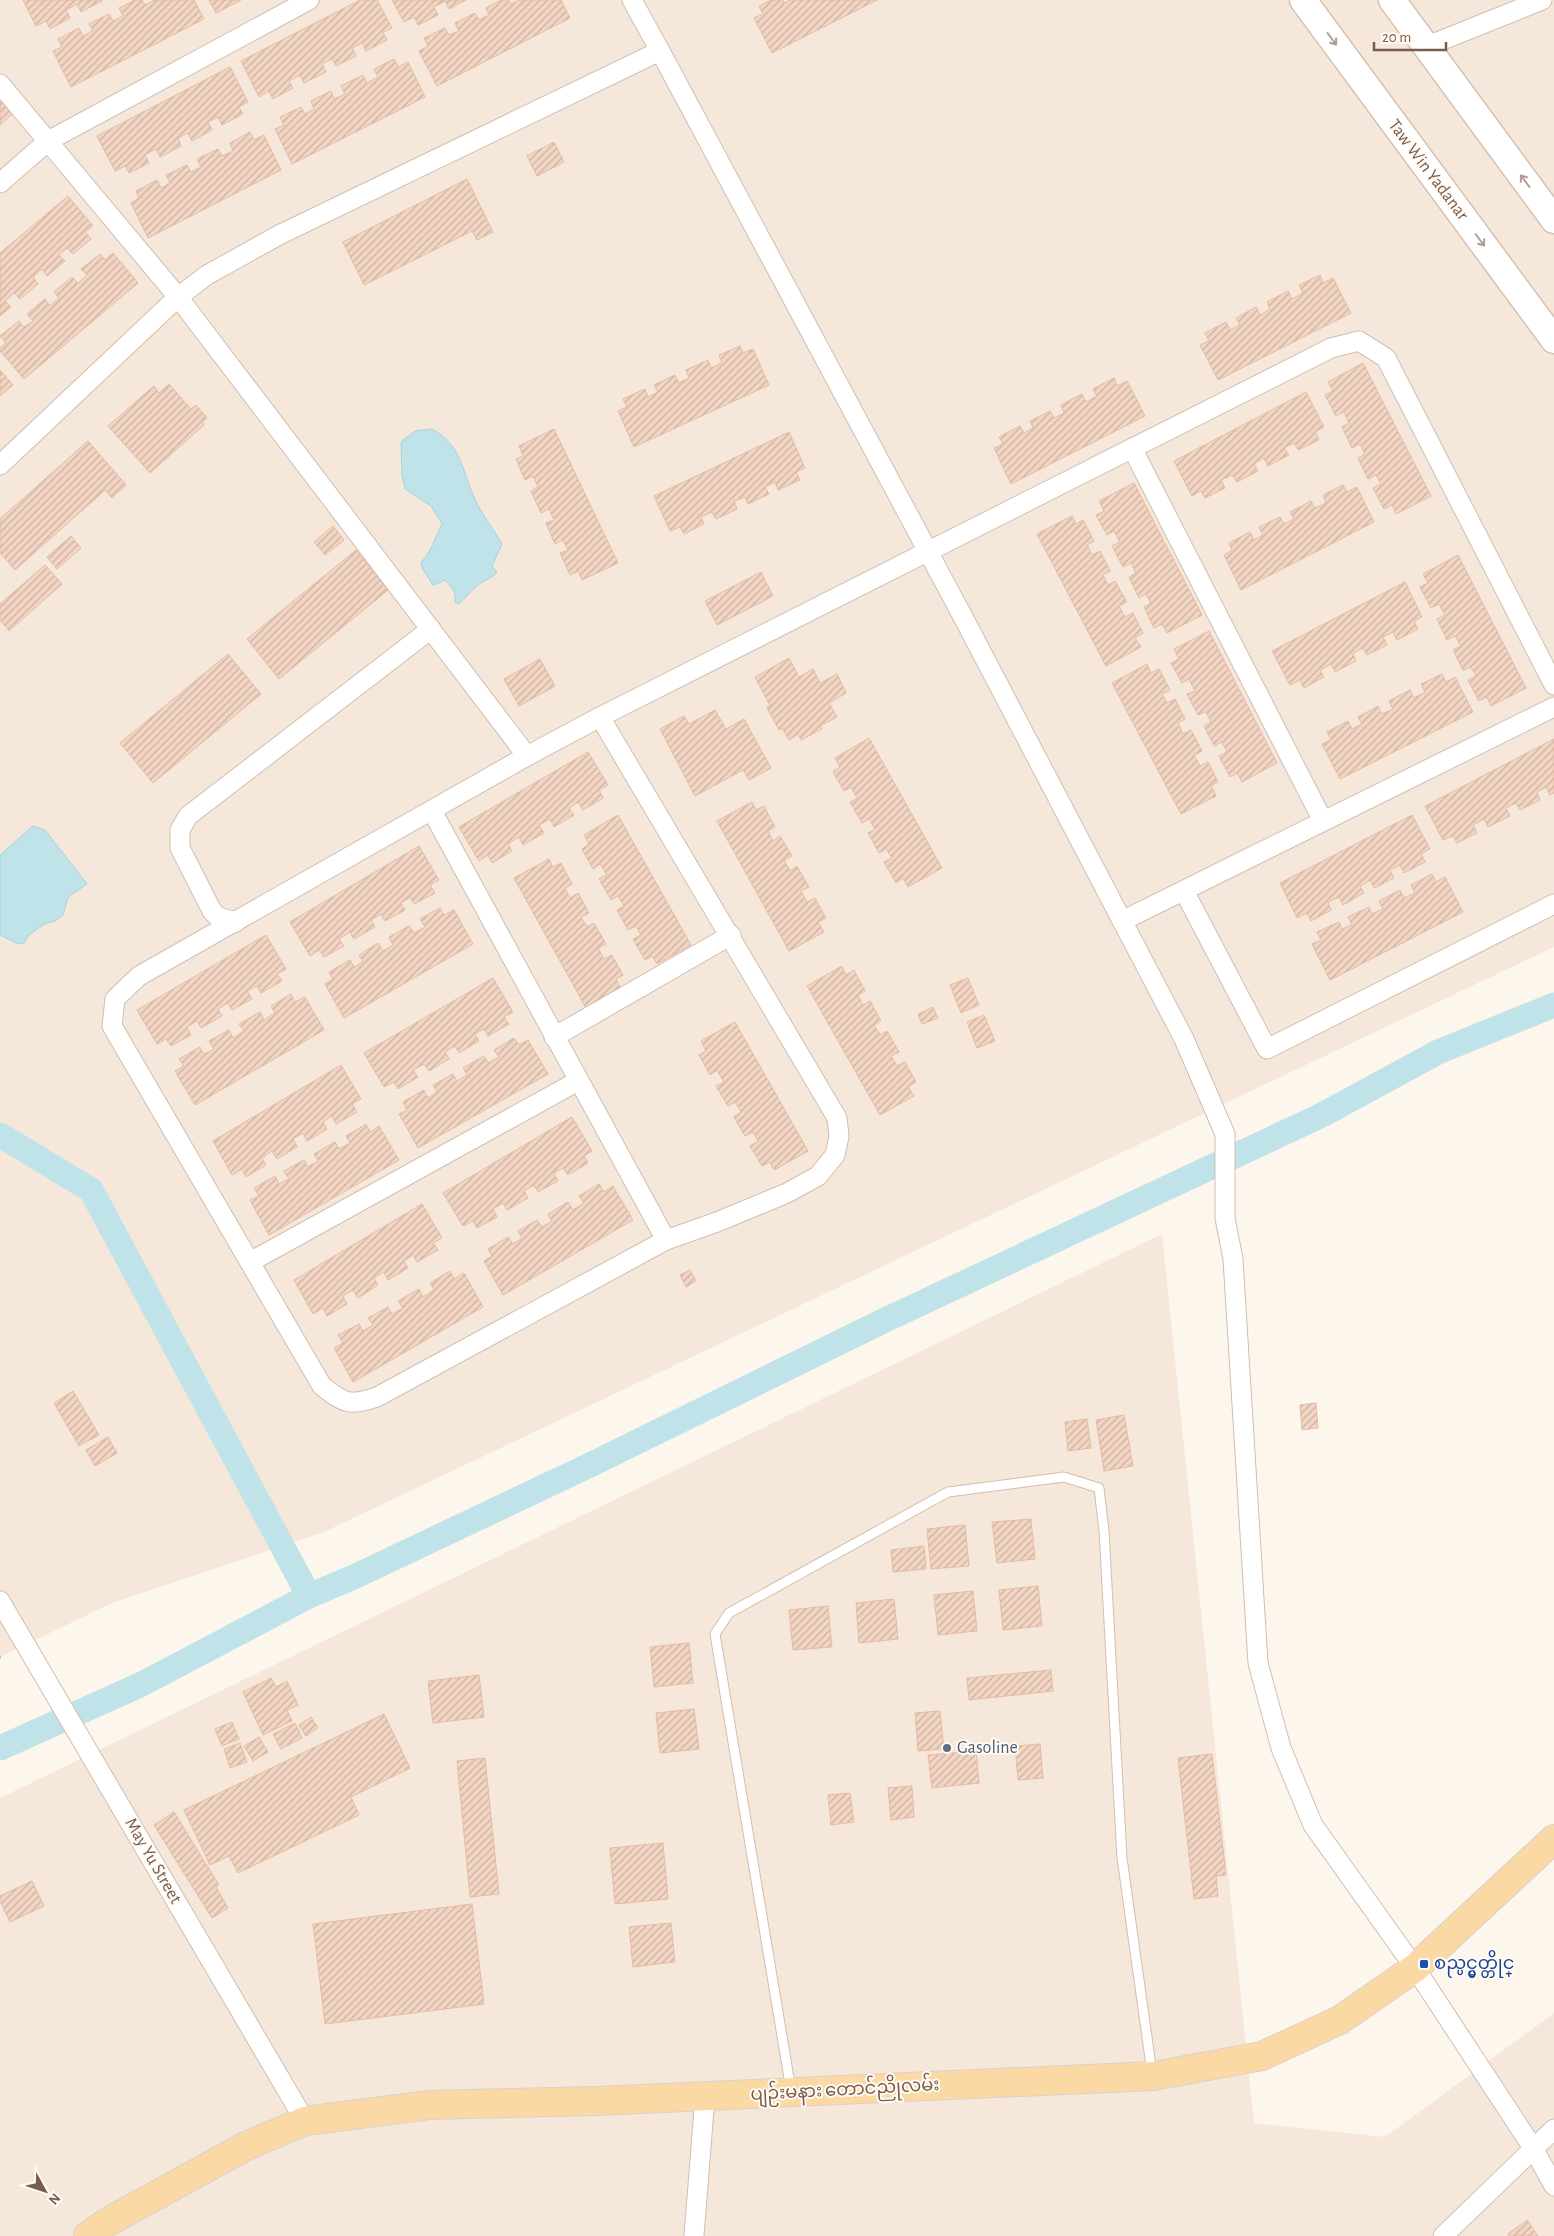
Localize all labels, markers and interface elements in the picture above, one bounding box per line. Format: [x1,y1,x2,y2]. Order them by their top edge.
scale bar [1374,20,1446,52]
text: 20 m [1382,30,1411,45]
one-way arrow [1326,32,1337,45]
street label: Taw Win Yadanar [1384,116,1472,224]
one-way arrow [1520,174,1530,188]
one-way arrow [1475,233,1486,246]
place label: Gasoline [957,1739,1018,1757]
marker: Gasoline [941,1742,953,1754]
street label: May Yu Street [121,1815,185,1907]
place label: စည္ပင္မွတ္တိုင္ [1434,1949,1514,1978]
marker: စည္ပင္မွတ္တိုင္ [1418,1958,1430,1970]
street label: ပျဉ်းမနား တောင်ညိုလမ်း [750,2070,940,2109]
north arrow [20,2166,70,2216]
text: N [46,2190,63,2207]

